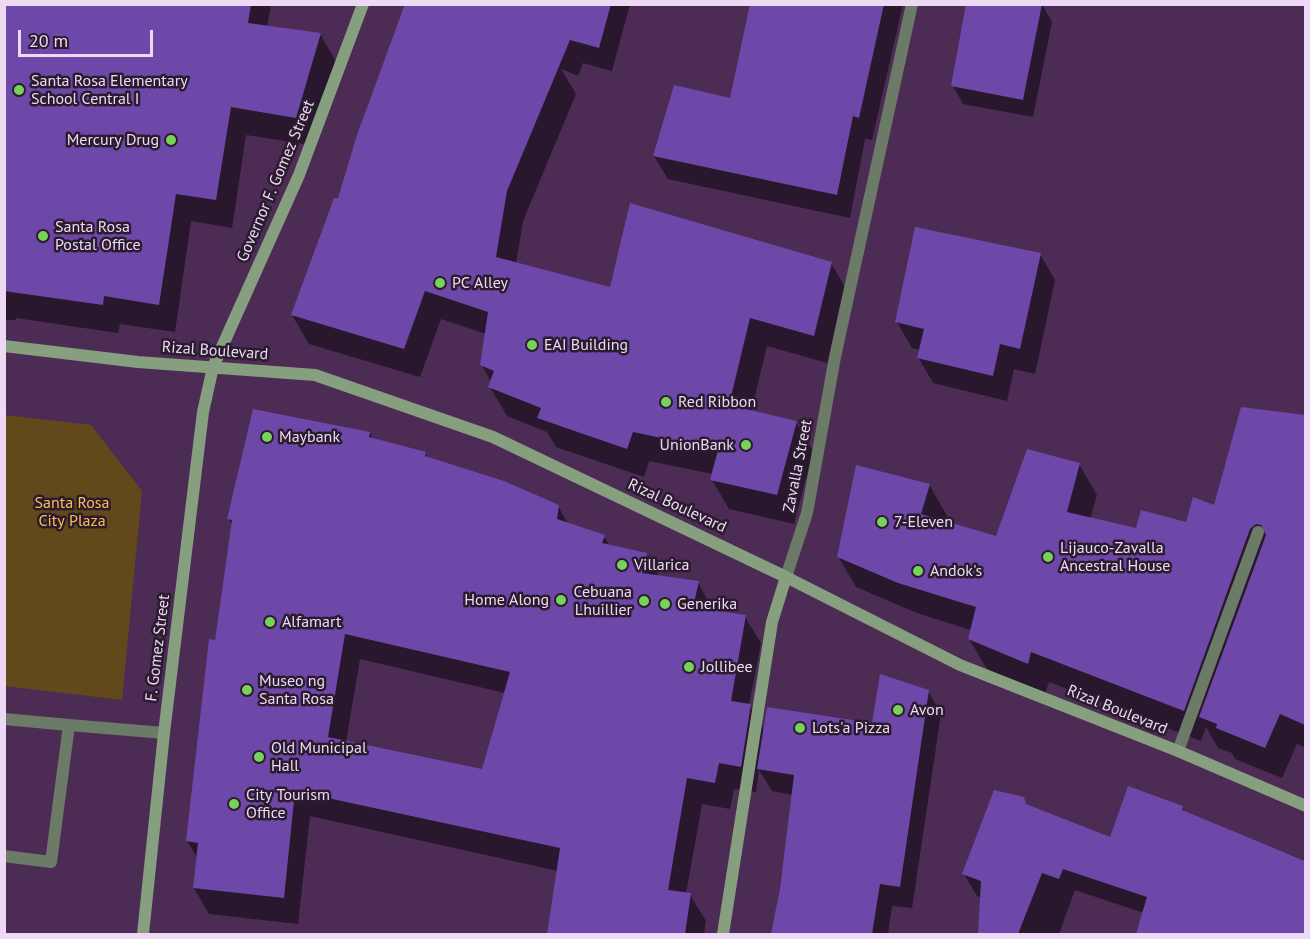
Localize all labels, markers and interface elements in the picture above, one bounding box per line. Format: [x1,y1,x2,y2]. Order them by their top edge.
scale bar [21,18,156,56]
text: 20 m [29,29,68,52]
place label: Santa Rosa Elementary School Central I [31,71,188,109]
marker: Santa Rosa Elementary School Central I [12,83,26,97]
street label: Governor F. Gomez Street [233,97,319,265]
place label: Mercury Drug [67,130,159,150]
marker: Mercury Drug [164,133,178,147]
place label: Santa Rosa Postal Office [55,217,141,255]
marker: Santa Rosa Postal Office [36,229,50,243]
place label: PC Alley [452,273,508,293]
marker: PC Alley [433,276,447,290]
place label: EAI Building [544,335,628,355]
street label: Rizal Boulevard [161,338,269,364]
marker: EAI Building [525,338,539,352]
place label: Red Ribbon [678,392,756,412]
marker: Red Ribbon [659,395,673,409]
street label: Zavalla Street [780,418,816,514]
place label: Maybank [279,427,340,447]
marker: Maybank [260,430,274,444]
place label: UnionBank [660,435,734,455]
marker: UnionBank [739,438,753,452]
street label: Rizal Boulevard [625,475,729,537]
park label: Santa Rosa City Plaza [35,493,109,531]
place label: 7-Eleven [894,512,953,532]
marker: 7-Eleven [875,515,889,529]
place label: Lijauco-Zavalla Ancestral House [1060,538,1170,576]
marker: Lijauco-Zavalla Ancestral House [1041,550,1055,564]
place label: Villarica [634,555,690,575]
marker: Villarica [615,558,629,572]
place label: Andok's [930,561,982,581]
marker: Andok's [911,564,925,578]
place label: Cebuana Lhuillier [573,582,632,620]
place label: Home Along [464,590,549,610]
street label: F. Gomez Street [142,593,174,703]
marker: Home Along [554,593,568,607]
marker: Cebuana Lhuillier [637,594,651,608]
place label: Generika [677,594,737,614]
marker: Generika [658,597,672,611]
place label: Alfamart [282,612,341,632]
marker: Alfamart [263,615,277,629]
place label: Jollibee [701,657,753,677]
marker: Jollibee [682,660,696,674]
place label: Museo ng Santa Rosa [259,671,334,709]
street label: Rizal Boulevard [1064,681,1170,739]
marker: Museo ng Santa Rosa [240,683,254,697]
place label: Avon [910,700,944,720]
marker: Avon [891,703,905,717]
place label: Lots'a Pizza [812,718,890,738]
marker: Lots'a Pizza [793,721,807,735]
place label: Old Municipal Hall [271,738,367,776]
marker: Old Municipal Hall [252,750,266,764]
place label: City Tourism Office [246,785,330,823]
marker: City Tourism Office [227,797,241,811]

